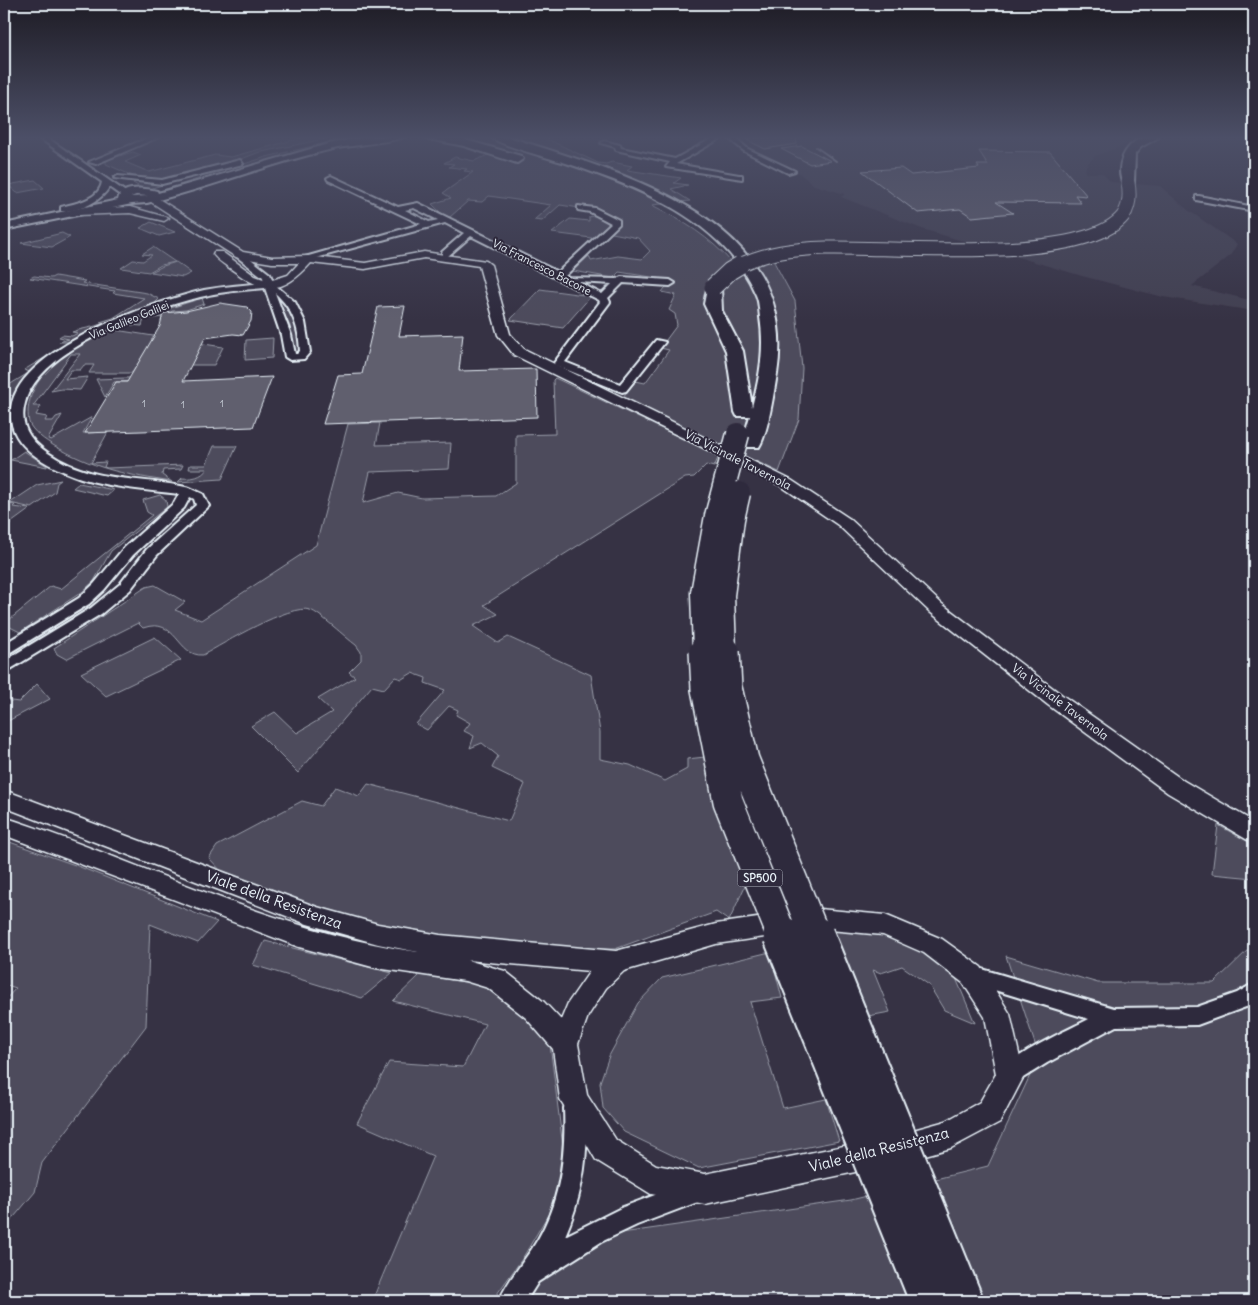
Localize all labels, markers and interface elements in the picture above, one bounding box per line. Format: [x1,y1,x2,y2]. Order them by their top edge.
street label: Via Francesco Bacone [490,236,594,298]
street label: Via Galileo Galilei [87,298,171,342]
house number: 1 [142,397,146,410]
house number: 1 [220,397,224,410]
house number: 1 [181,398,185,411]
street label: Via Vicinale Tavernola [682,426,794,493]
street label: Via Vicinale Tavernola [1009,660,1112,743]
street label: Viale della Resistenza [203,866,345,933]
road number: SP500 [738,870,782,886]
street label: Viale della Resistenza [807,1123,951,1176]

